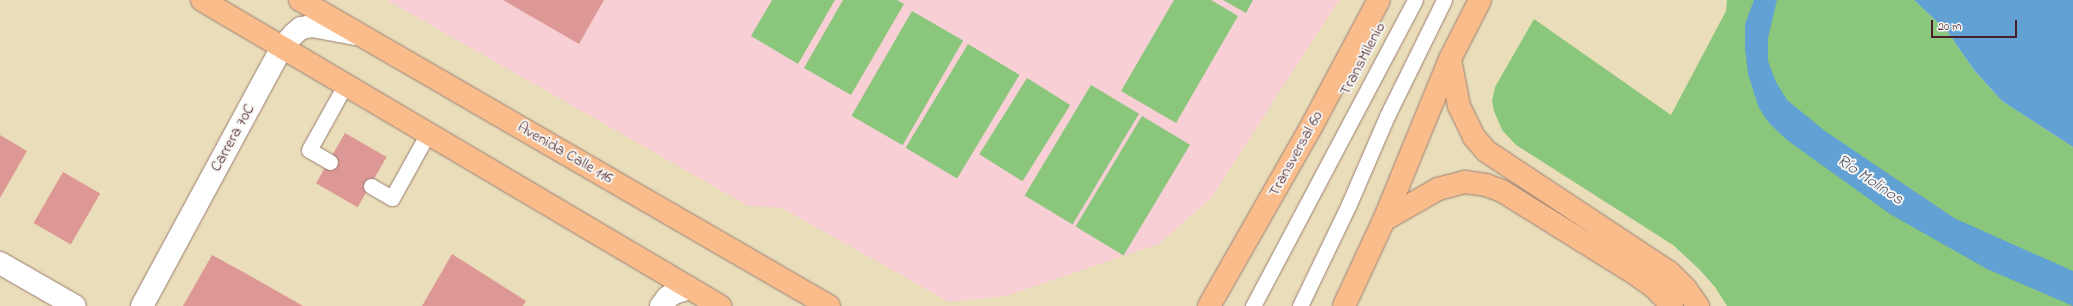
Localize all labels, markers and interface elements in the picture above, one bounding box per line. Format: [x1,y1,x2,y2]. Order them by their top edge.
scale bar [1933,12,2019,38]
text: 20 m [1938,18,1961,36]
street label: TransMilenio [1336,19,1390,99]
street label: Carrera 70C [207,101,259,175]
street label: Transversal 60 [1265,108,1327,200]
street label: Avenida Calle 116 [514,118,616,188]
water label: Río Molinos [1833,150,1907,210]

